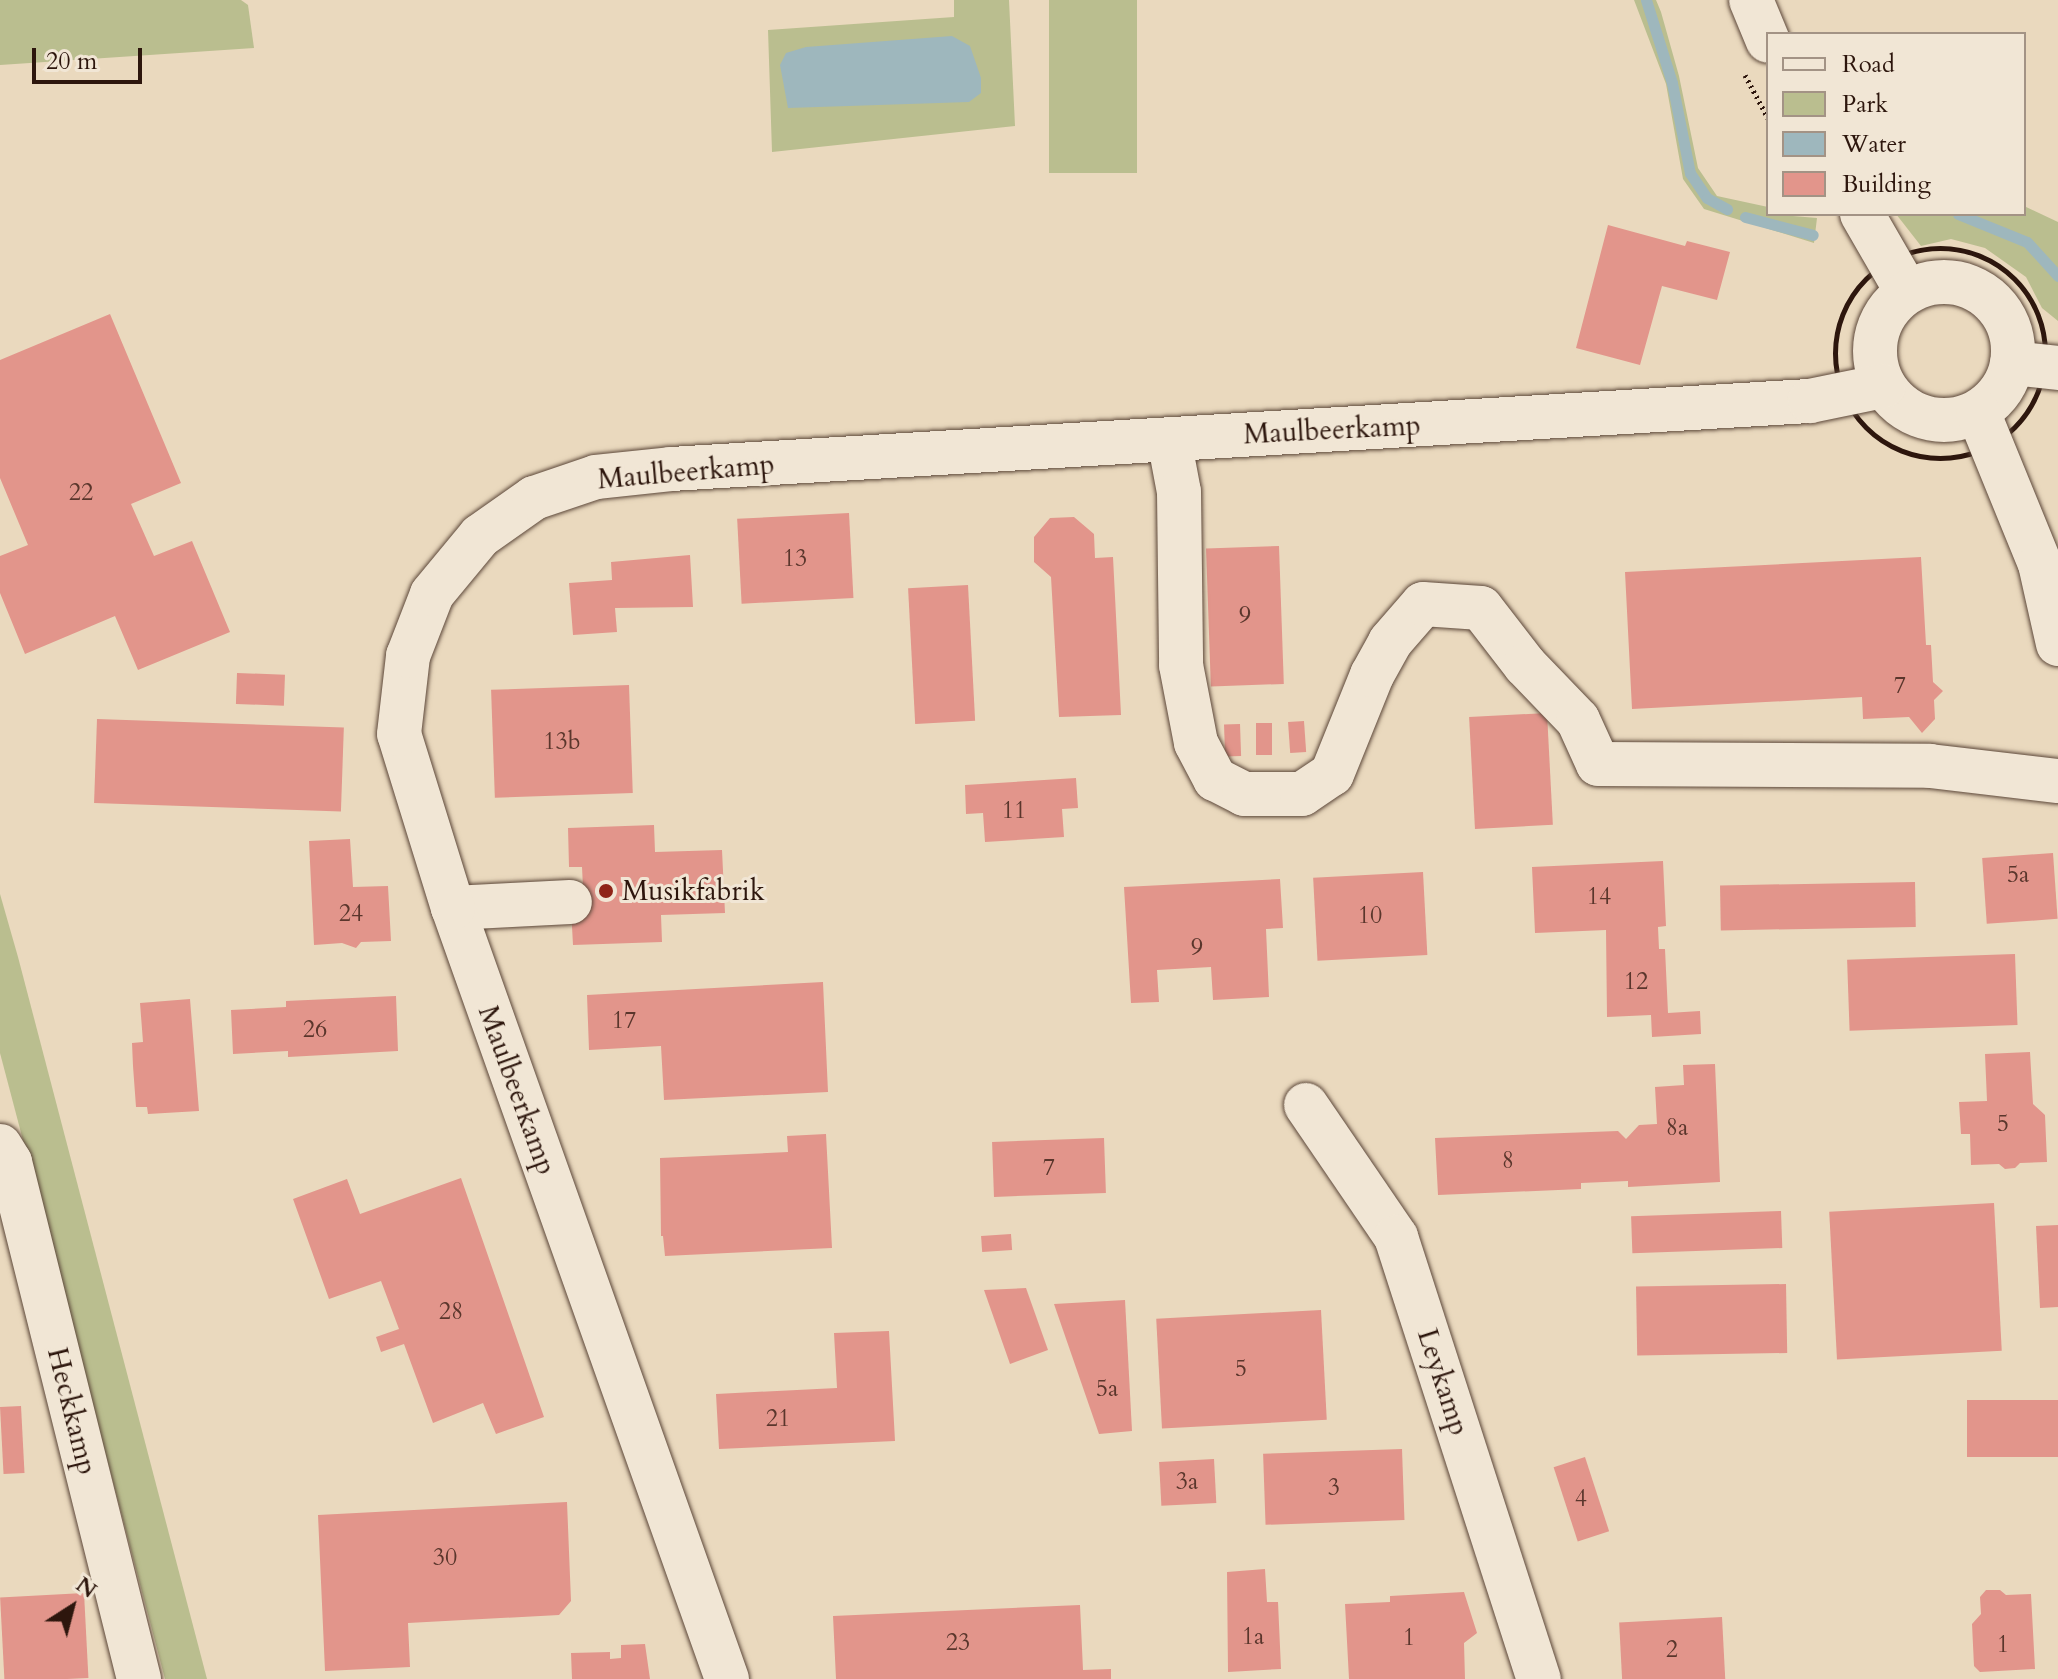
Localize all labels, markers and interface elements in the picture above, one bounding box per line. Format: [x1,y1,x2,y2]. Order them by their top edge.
scale bar [36,32,146,82]
legend [1766,32,2026,216]
text: 20 m [46,45,97,78]
text: Road [1842,48,1895,81]
text: Park [1842,88,1888,121]
text: Water [1842,128,1906,161]
text: Building [1842,168,1931,201]
street label: Maulbeerkamp [1243,409,1421,451]
street label: Maulbeerkamp [596,448,776,496]
house number: 22 [69,479,93,507]
house number: 13 [783,545,807,573]
house number: 9 [1239,602,1251,630]
house number: 7 [1894,672,1906,700]
house number: 13b [543,728,581,756]
house number: 11 [1002,797,1026,825]
house number: 5a [2007,861,2029,889]
place label: Musikfabrik [622,874,765,908]
marker: Musikfabrik [597,882,615,900]
house number: 14 [1587,883,1611,911]
house number: 24 [339,900,363,928]
house number: 10 [1358,902,1382,930]
house number: 9 [1191,934,1203,962]
house number: 12 [1624,968,1648,996]
street label: Maulbeerkamp [471,1001,563,1179]
house number: 17 [612,1007,636,1035]
house number: 26 [303,1016,327,1044]
house number: 5 [1997,1110,2009,1138]
house number: 8a [1666,1114,1688,1142]
house number: 8 [1502,1147,1514,1175]
house number: 7 [1043,1154,1055,1182]
house number: 28 [439,1298,463,1326]
street label: Leykamp [1410,1324,1476,1440]
street label: Heckkamp [40,1344,104,1478]
house number: 5 [1235,1355,1247,1383]
house number: 5a [1096,1375,1118,1403]
house number: 21 [766,1405,790,1433]
house number: 3a [1176,1468,1198,1496]
house number: 3 [1328,1474,1340,1502]
house number: 4 [1575,1485,1587,1513]
house number: 30 [433,1544,457,1572]
north arrow [32,1567,112,1647]
text: N [70,1570,103,1605]
house number: 1a [1242,1623,1264,1651]
house number: 1 [1403,1624,1415,1652]
house number: 23 [946,1629,970,1657]
house number: 1 [1997,1631,2009,1659]
house number: 2 [1666,1636,1678,1664]

